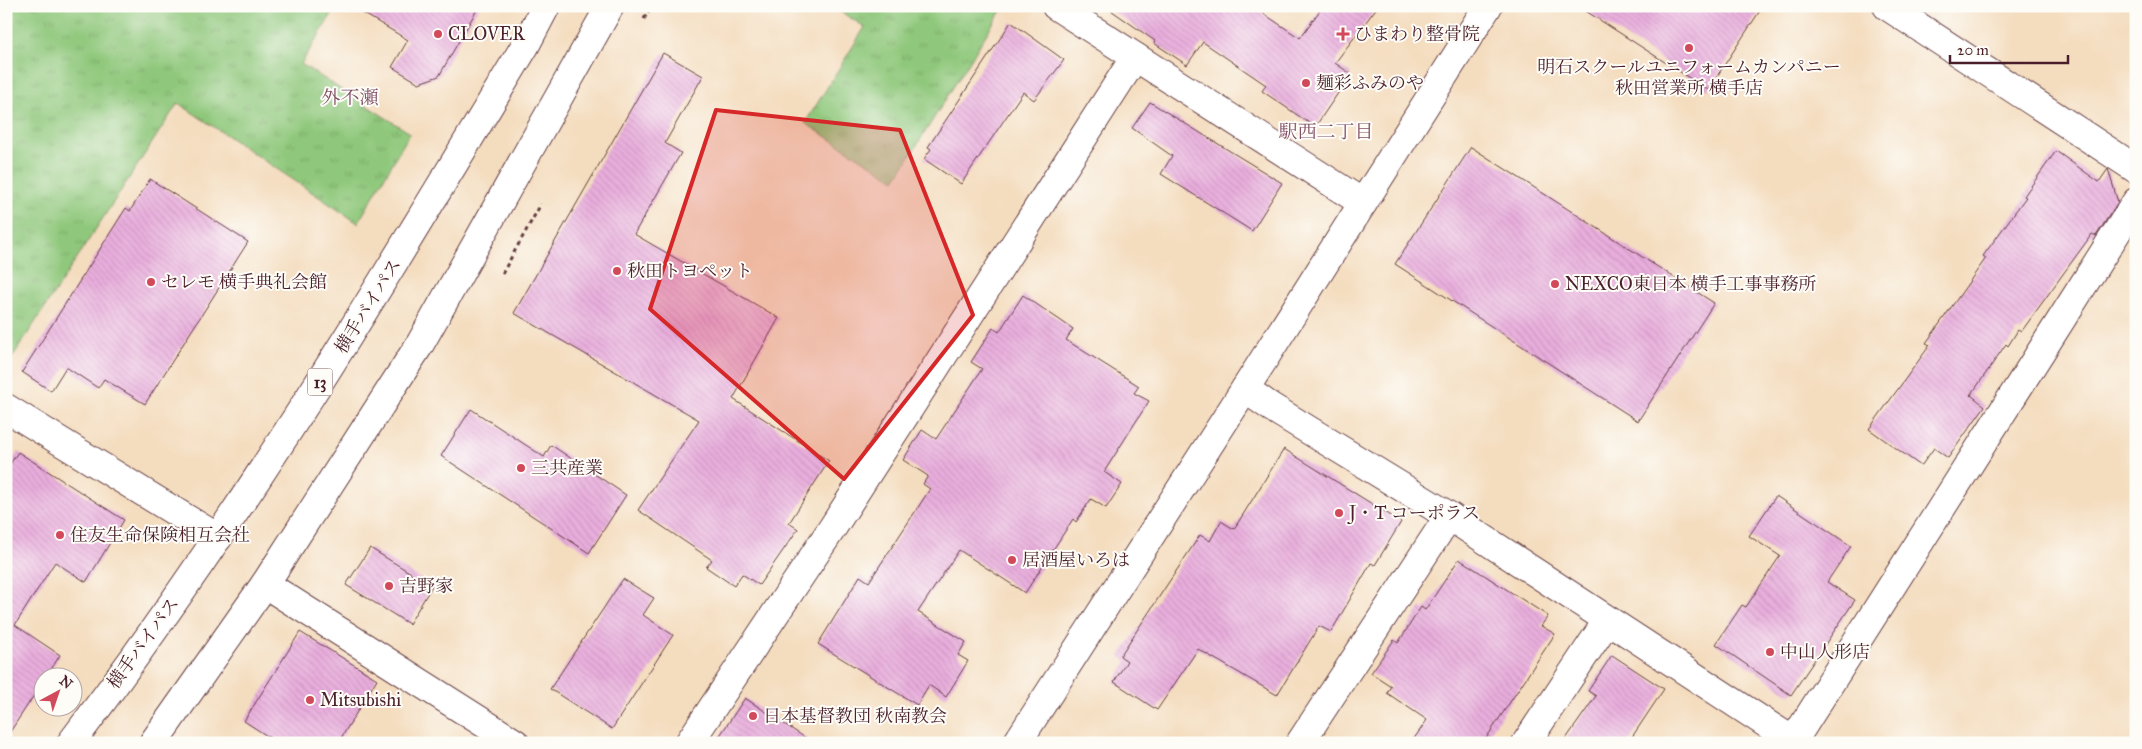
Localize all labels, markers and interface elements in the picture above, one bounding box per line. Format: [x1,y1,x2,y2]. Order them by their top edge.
place label: CLOVER [448,23,526,45]
place label: ひまわり整骨院 [1354,23,1480,45]
marker: ひまわり整骨院 [1336,27,1350,41]
marker: CLOVER [432,28,444,40]
scale bar [1950,32,2067,64]
text: 20 m [1957,41,1989,59]
marker: 明石スクールユニフォームカンパニー 秋田営業所 横手店 [1683,42,1695,54]
place label: 明石スクールユニフォームカンパニー 秋田営業所 横手店 [1537,56,1841,99]
place label: 麺彩ふみのや [1316,72,1424,94]
marker: 麺彩ふみのや [1300,77,1312,89]
district label: 外不瀬 [321,86,379,109]
district label: 駅西二丁目 [1278,120,1374,143]
street label: 横手バイパス [330,255,406,357]
place label: 秋田トヨペット [627,260,753,282]
marker: 秋田トヨペット [611,265,623,277]
place label: セレモ 横手典礼会館 [161,271,327,293]
place label: NEXCO東日本 横手工事事務所 [1565,273,1817,295]
marker: セレモ 横手典礼会館 [145,276,157,288]
marker: NEXCO東日本 横手工事事務所 [1549,278,1561,290]
road number: 13 [308,368,332,396]
place label: 三共産業 [531,457,603,479]
marker: 三共産業 [515,462,527,474]
place label: J・T コーポラス [1347,502,1480,525]
marker: J・T コーポラス [1333,507,1345,519]
place label: 住友生命保険相互会社 [70,524,250,546]
marker: 住友生命保険相互会社 [54,529,66,541]
place label: 居酒屋いろは [1022,549,1130,571]
marker: 居酒屋いろは [1006,554,1018,566]
place label: 吉野家 [399,575,453,597]
marker: 吉野家 [383,580,395,592]
street label: 横手バイパス [102,593,184,693]
place label: 中山人形店 [1780,641,1870,663]
marker: 中山人形店 [1764,646,1776,658]
north arrow [32,666,82,716]
text: N [56,672,76,693]
place label: Mitsubishi [320,689,401,711]
marker: Mitsubishi [304,694,316,706]
place label: 日本基督教団 秋南教会 [763,705,947,727]
marker: 日本基督教団 秋南教会 [747,710,759,722]

